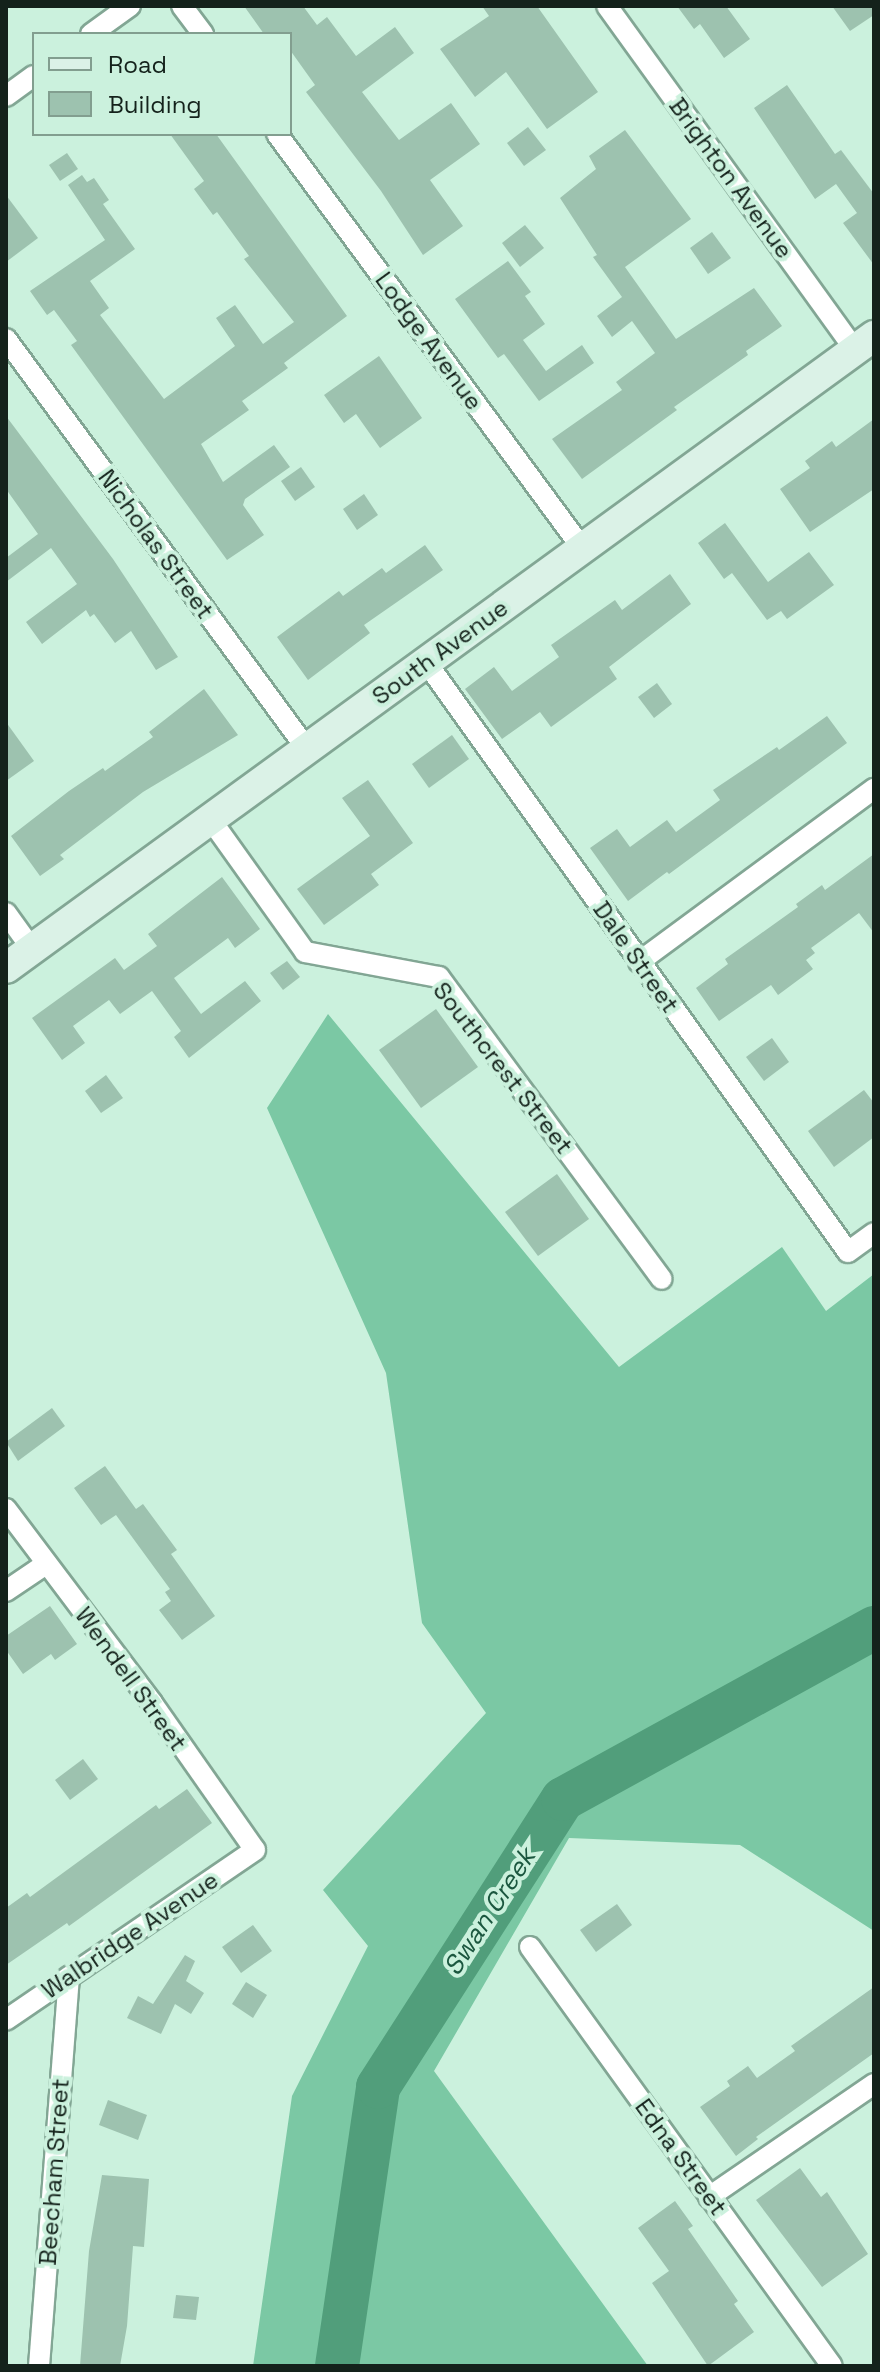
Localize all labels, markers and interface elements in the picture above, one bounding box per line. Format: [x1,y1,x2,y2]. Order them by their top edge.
legend [32,32,292,136]
text: Road [108,49,167,80]
text: Building [108,89,202,120]
street label: Brighton Avenue [663,92,799,264]
street label: Lodge Avenue [369,266,489,416]
street label: Nicholas Street [92,464,220,624]
street label: South Avenue [366,593,514,711]
street label: Dale Street [587,896,685,1018]
street label: Southcrest Street [427,976,579,1160]
street label: Wendell Street [69,1602,193,1756]
water label: Swan Creek [437,1843,543,1981]
street label: Walbridge Avenue [36,1865,224,2005]
street label: Beecham Street [33,2078,75,2266]
street label: Edna Street [629,2093,733,2221]

